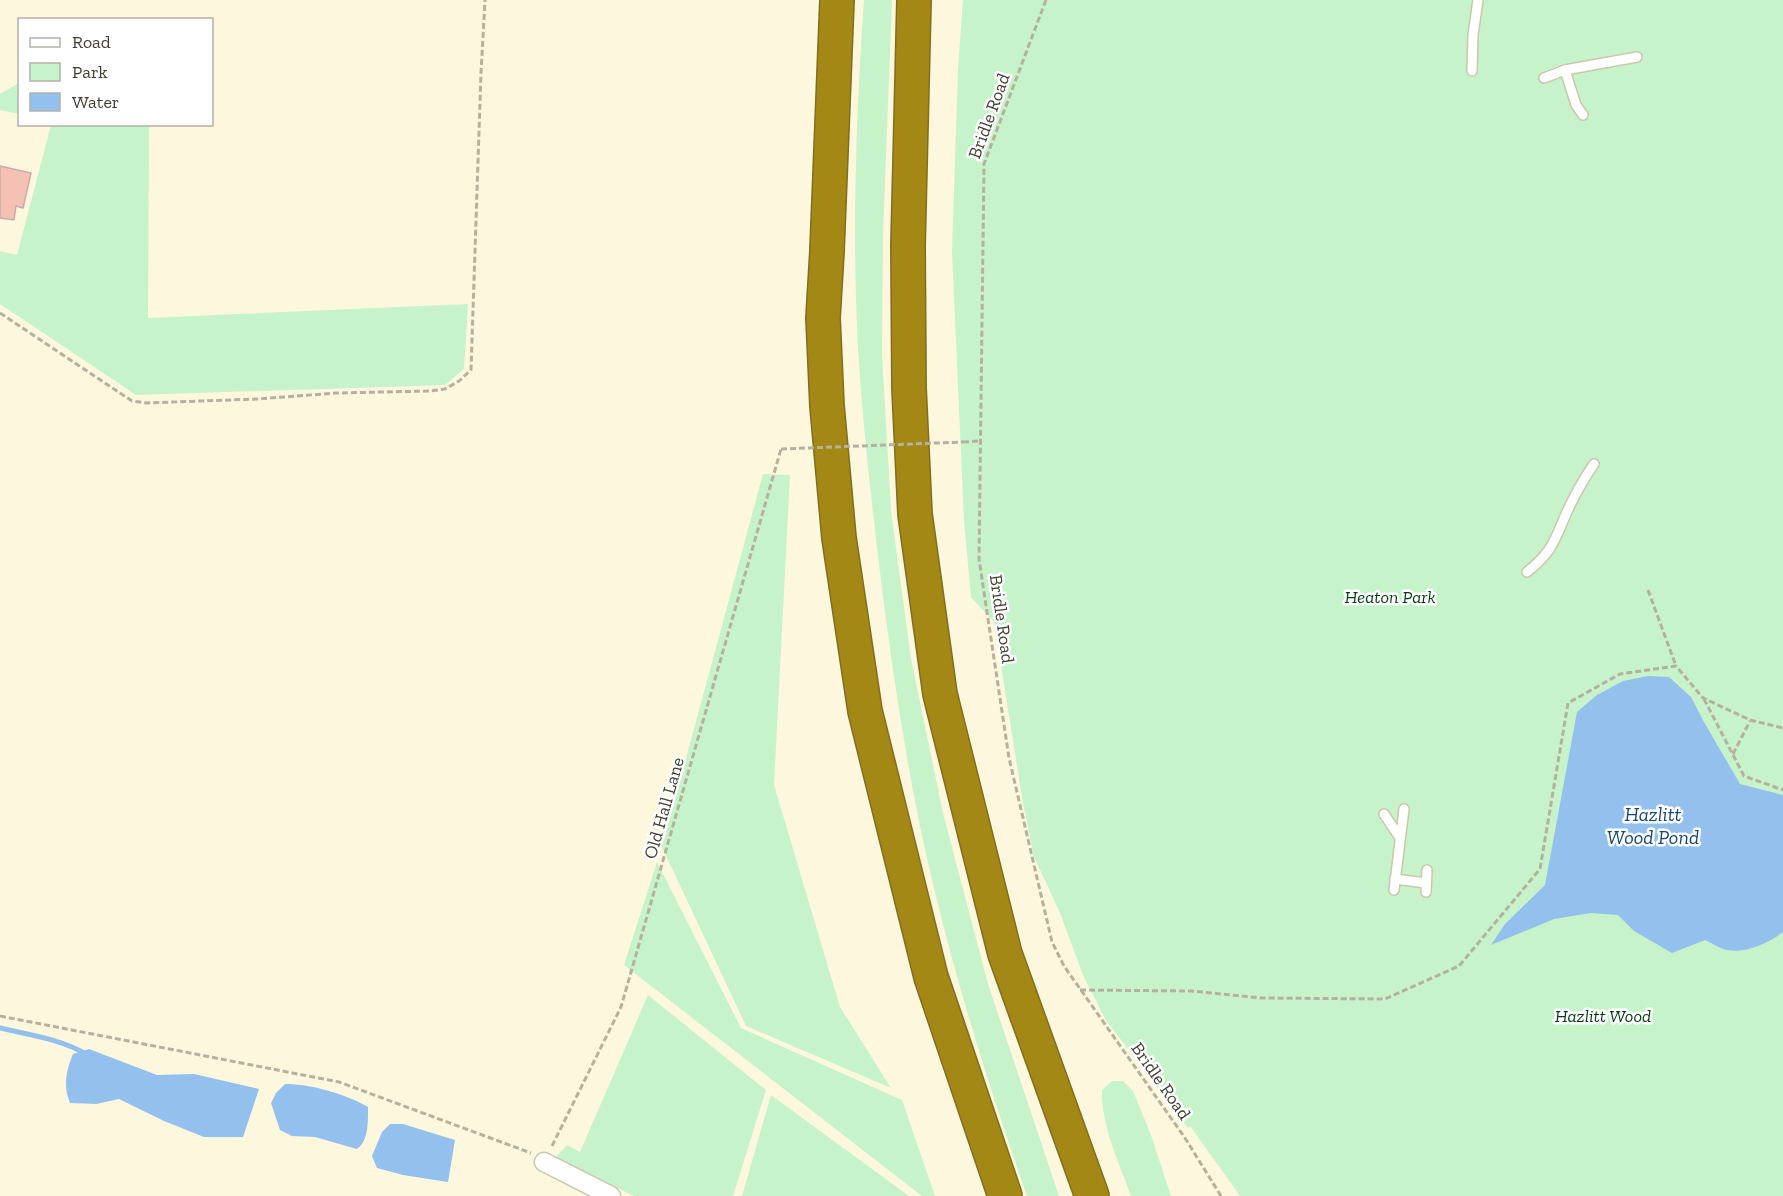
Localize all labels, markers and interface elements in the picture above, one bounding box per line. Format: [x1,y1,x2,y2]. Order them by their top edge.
legend [18,18,213,126]
text: Road [72,31,111,53]
text: Park [72,61,108,83]
street label: Bridle Road [963,70,1015,162]
text: Water [72,91,119,113]
street label: Bridle Road [985,573,1019,665]
park label: Heaton Park [1345,586,1435,608]
street label: Old Hall Lane [639,755,689,861]
water label: Hazlitt Wood Pond [1607,802,1699,849]
park label: Hazlitt Wood [1555,1005,1651,1027]
street label: Bridle Road [1126,1038,1196,1124]

